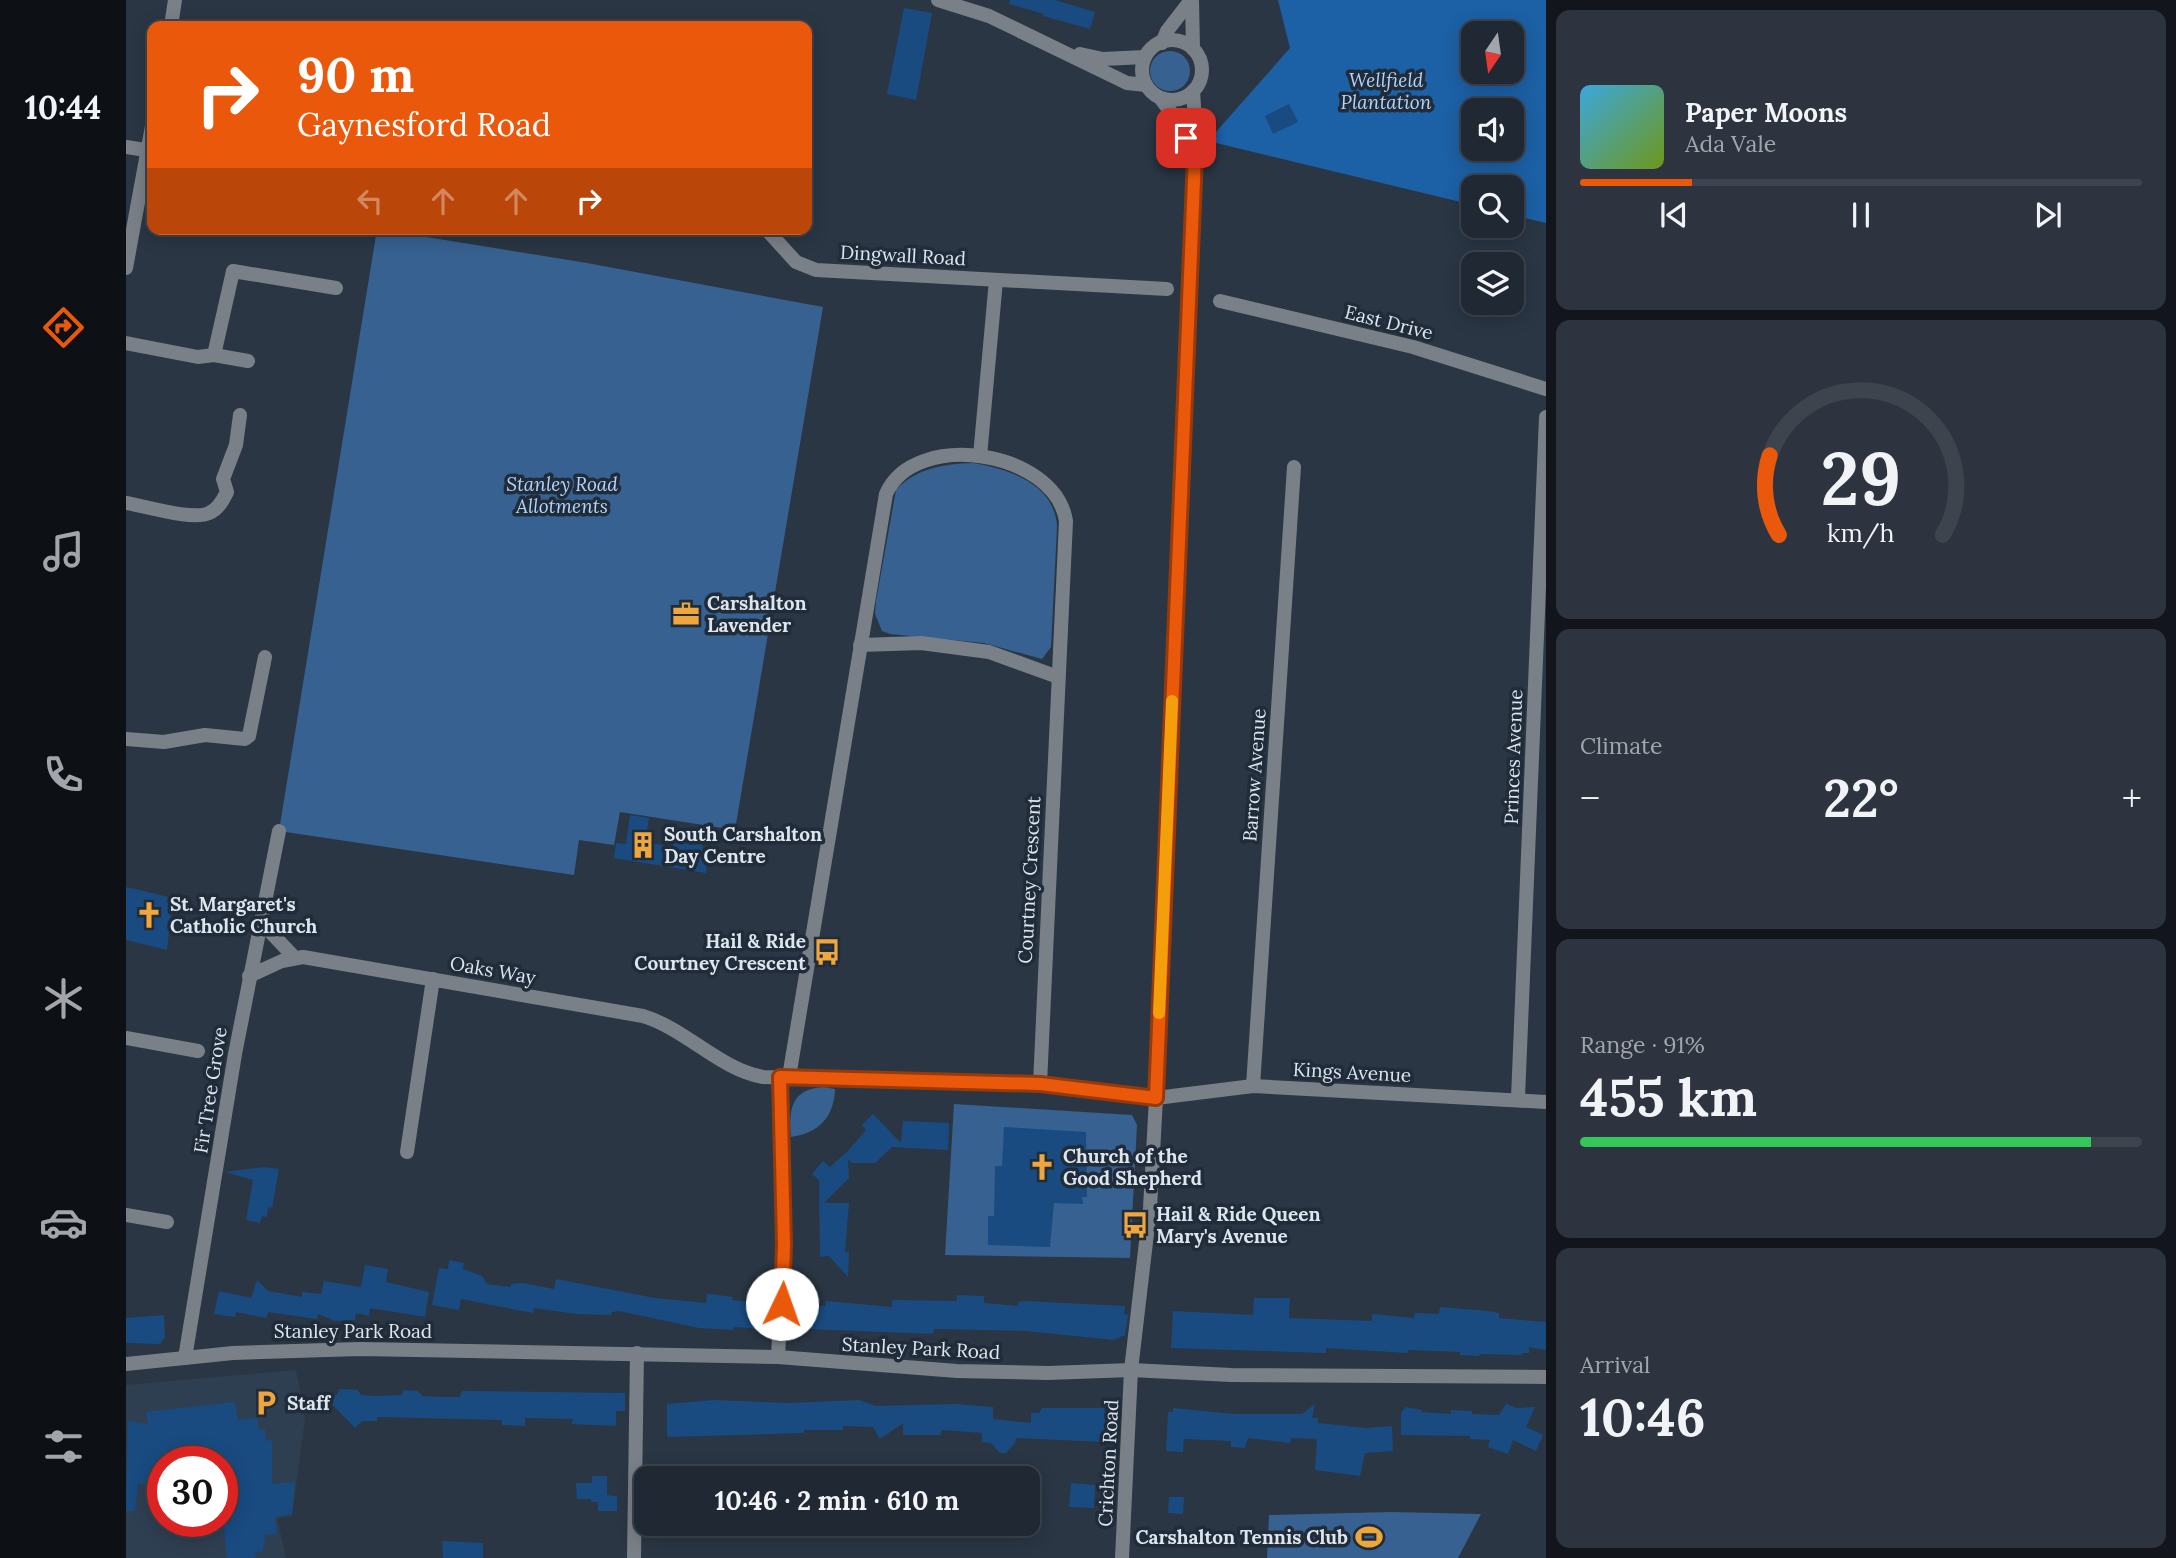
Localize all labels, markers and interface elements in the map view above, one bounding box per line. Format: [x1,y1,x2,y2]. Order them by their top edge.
north arrow [1461,21,1524,84]
map controls [1461,21,1524,315]
text: 90 m [297,43,414,105]
icon: right [182,49,273,140]
park label: Wellfield Plantation [1341,68,1432,114]
text: 10:44 [25,87,101,128]
text: Paper Moons [1685,96,1847,129]
button: sound [1461,98,1524,161]
text: Gaynesford Road [297,104,551,145]
pin [1156,108,1216,168]
icon: arrive [1167,119,1205,157]
text: Ada Vale [1685,129,1776,158]
button: search [1461,175,1524,238]
icon: left [351,182,389,220]
icon: ahead [424,182,462,220]
icon: ahead [497,182,535,220]
icon: right [570,182,608,220]
icon: previous [1655,196,1693,234]
icon: pause [1842,196,1880,234]
icon: next [2029,196,2067,234]
street label: Dingwall Road [839,240,967,270]
button: layers [1461,252,1524,315]
street label: East Drive [1342,299,1436,345]
icon: directions [39,303,88,352]
text: 29 [1821,433,1901,526]
park label: Stanley Road Allotments [506,472,618,518]
text: km/h [1827,517,1895,549]
icon: music [39,527,88,576]
place label: Carshalton Lavender [707,591,807,637]
office icon: Carshalton Lavender [671,599,701,629]
street label: Princes Avenue [1499,689,1527,825]
street label: Barrow Avenue [1237,708,1271,842]
text: Climate [1580,731,1662,760]
icon: phone [39,750,88,799]
text: 22° [1823,765,1899,831]
text: − [1580,774,1600,822]
text: + [2122,774,2142,822]
street label: Courtney Crescent [1013,795,1045,964]
place label: South Carshalton Day Centre [664,822,822,868]
building icon: South Carshalton Day Centre [628,830,658,860]
place label: St. Margaret's Catholic Church [170,892,318,938]
church icon: St. Margaret's Catholic Church [134,900,164,930]
place label: Hail & Ride Courtney Crescent [634,929,807,975]
bus stop icon: Hail & Ride Courtney Crescent [812,937,842,967]
street label: Oaks Way [448,951,538,989]
icon: climate [39,974,88,1023]
street label: Fir Tree Grove [188,1025,232,1155]
text: Range · 91% [1580,1030,1705,1059]
street label: Kings Avenue [1292,1057,1412,1087]
text: 455 km [1580,1064,1757,1130]
place label: Church of the Good Shepherd [1063,1144,1202,1190]
church icon: Church of the Good Shepherd [1027,1152,1057,1182]
icon: car [39,1198,88,1247]
place label: Hail & Ride Queen Mary's Avenue [1156,1202,1321,1248]
bus stop icon: Hail & Ride Queen Mary's Avenue [1120,1210,1150,1240]
position arrow [745,1267,819,1341]
street label: Stanley Park Road [274,1319,432,1343]
street label: Stanley Park Road [841,1332,1001,1364]
text: Arrival [1580,1350,1650,1379]
text: 10:46 [1580,1384,1706,1450]
parking icon: Staff [251,1388,281,1418]
place label: Staff [287,1391,332,1415]
street label: Crichton Road [1093,1399,1123,1527]
icon: filters [39,1422,88,1471]
speed limit sign: 30 [147,1446,238,1537]
text: 10:46 · 2 min · 610 m [715,1484,959,1517]
sports icon: Carshalton Tennis Club [1354,1522,1384,1552]
place label: Carshalton Tennis Club [1135,1525,1348,1549]

